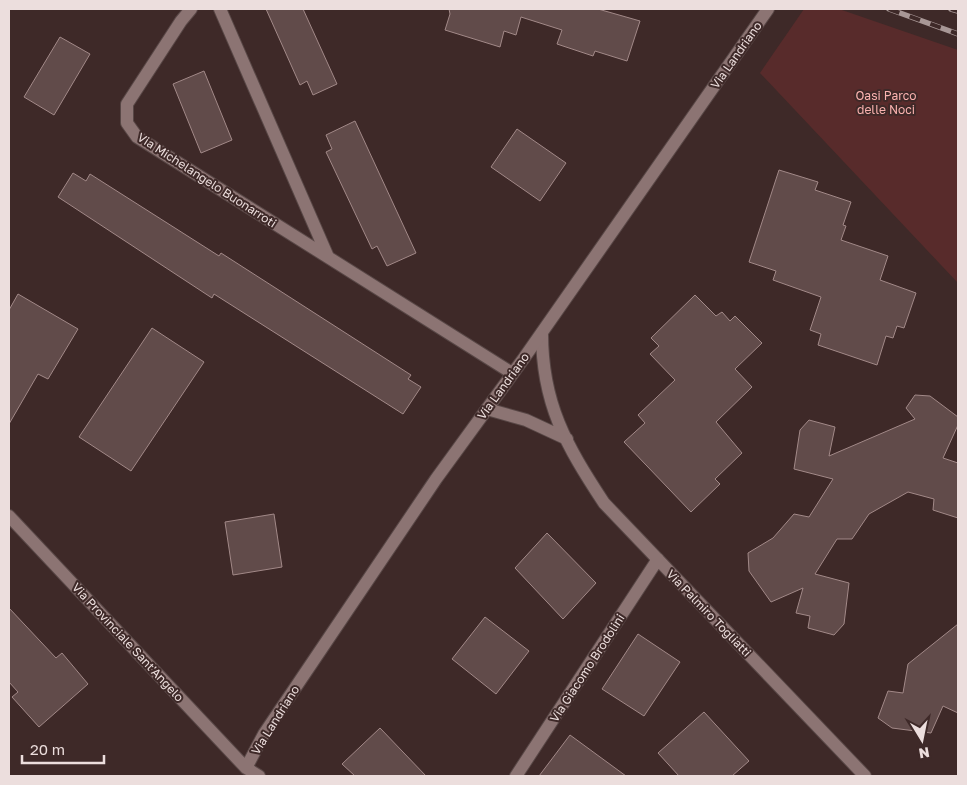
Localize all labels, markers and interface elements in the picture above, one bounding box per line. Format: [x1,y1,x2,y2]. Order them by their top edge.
street label: Via Landriano [707,18,765,92]
park label: Oasi Parco delle Noci [855,88,917,117]
street label: Via Michelangelo Buonarroti [135,129,279,231]
street label: Via Landriano [474,350,532,422]
street label: Via Palmiro Togliatti [664,566,754,660]
street label: Via Provinciale Sant'Angelo [69,579,187,705]
street label: Via Giacomo Brodolini [546,611,628,725]
street label: Via Landriano [248,683,302,757]
north arrow [897,715,947,765]
scale bar [22,732,105,764]
text: 20 m [30,740,65,758]
text: N [918,744,931,763]

